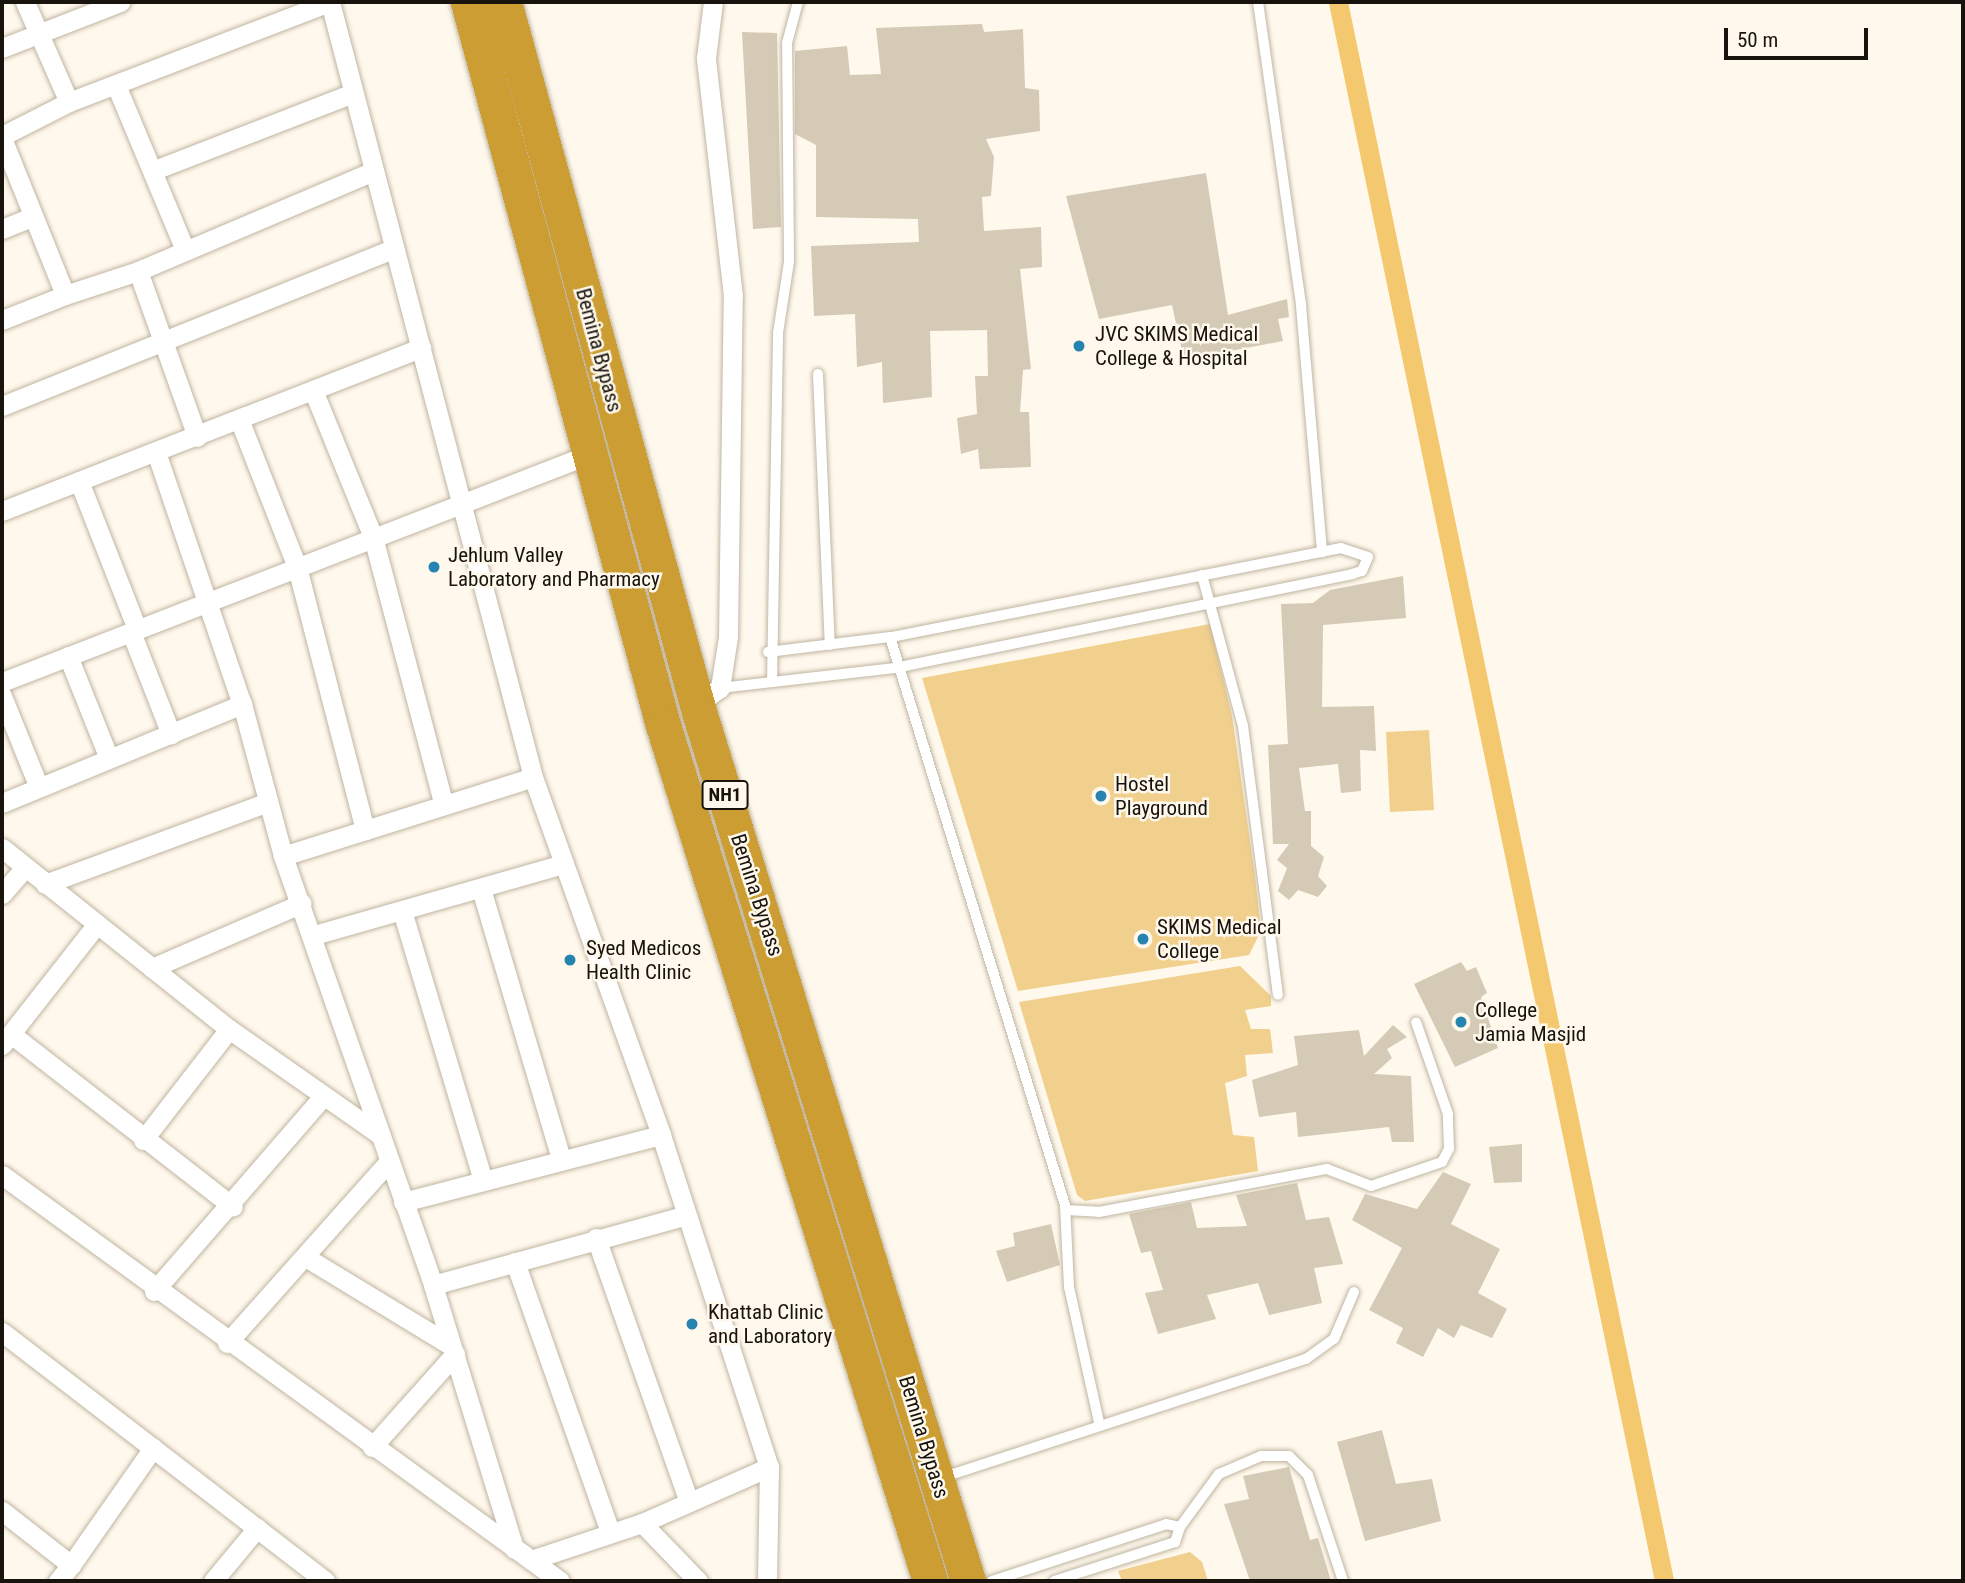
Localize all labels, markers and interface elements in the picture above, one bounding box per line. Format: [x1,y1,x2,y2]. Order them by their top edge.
scale bar [1727,14,1870,58]
text: 50 m [1737,28,1778,52]
street label: Bemina Bypass [570,286,628,414]
place label: JVC SKIMS Medical College & Hospital [1095,321,1258,371]
marker: JVC SKIMS Medical College & Hospital [1069,336,1089,356]
place label: Jehlum Valley Laboratory and Pharmacy [448,542,660,592]
marker: Jehlum Valley Laboratory and Pharmacy [426,559,442,575]
place label: Hostel Playground [1115,771,1208,821]
road number: NH1 [700,780,750,810]
marker: Hostel Playground [1093,788,1109,804]
street label: Bemina Bypass [725,831,789,959]
place label: SKIMS Medical College [1157,914,1282,964]
marker: SKIMS Medical College [1135,931,1151,947]
place label: Syed Medicos Health Clinic [586,935,701,985]
marker: Syed Medicos Health Clinic [560,950,580,970]
place label: College Jamia Masjid [1475,997,1586,1047]
marker: College Jamia Masjid [1453,1014,1469,1030]
place label: Khattab Clinic and Laboratory [708,1299,832,1349]
marker: Khattab Clinic and Laboratory [682,1314,702,1334]
street label: Bemina Bypass [893,1373,955,1501]

